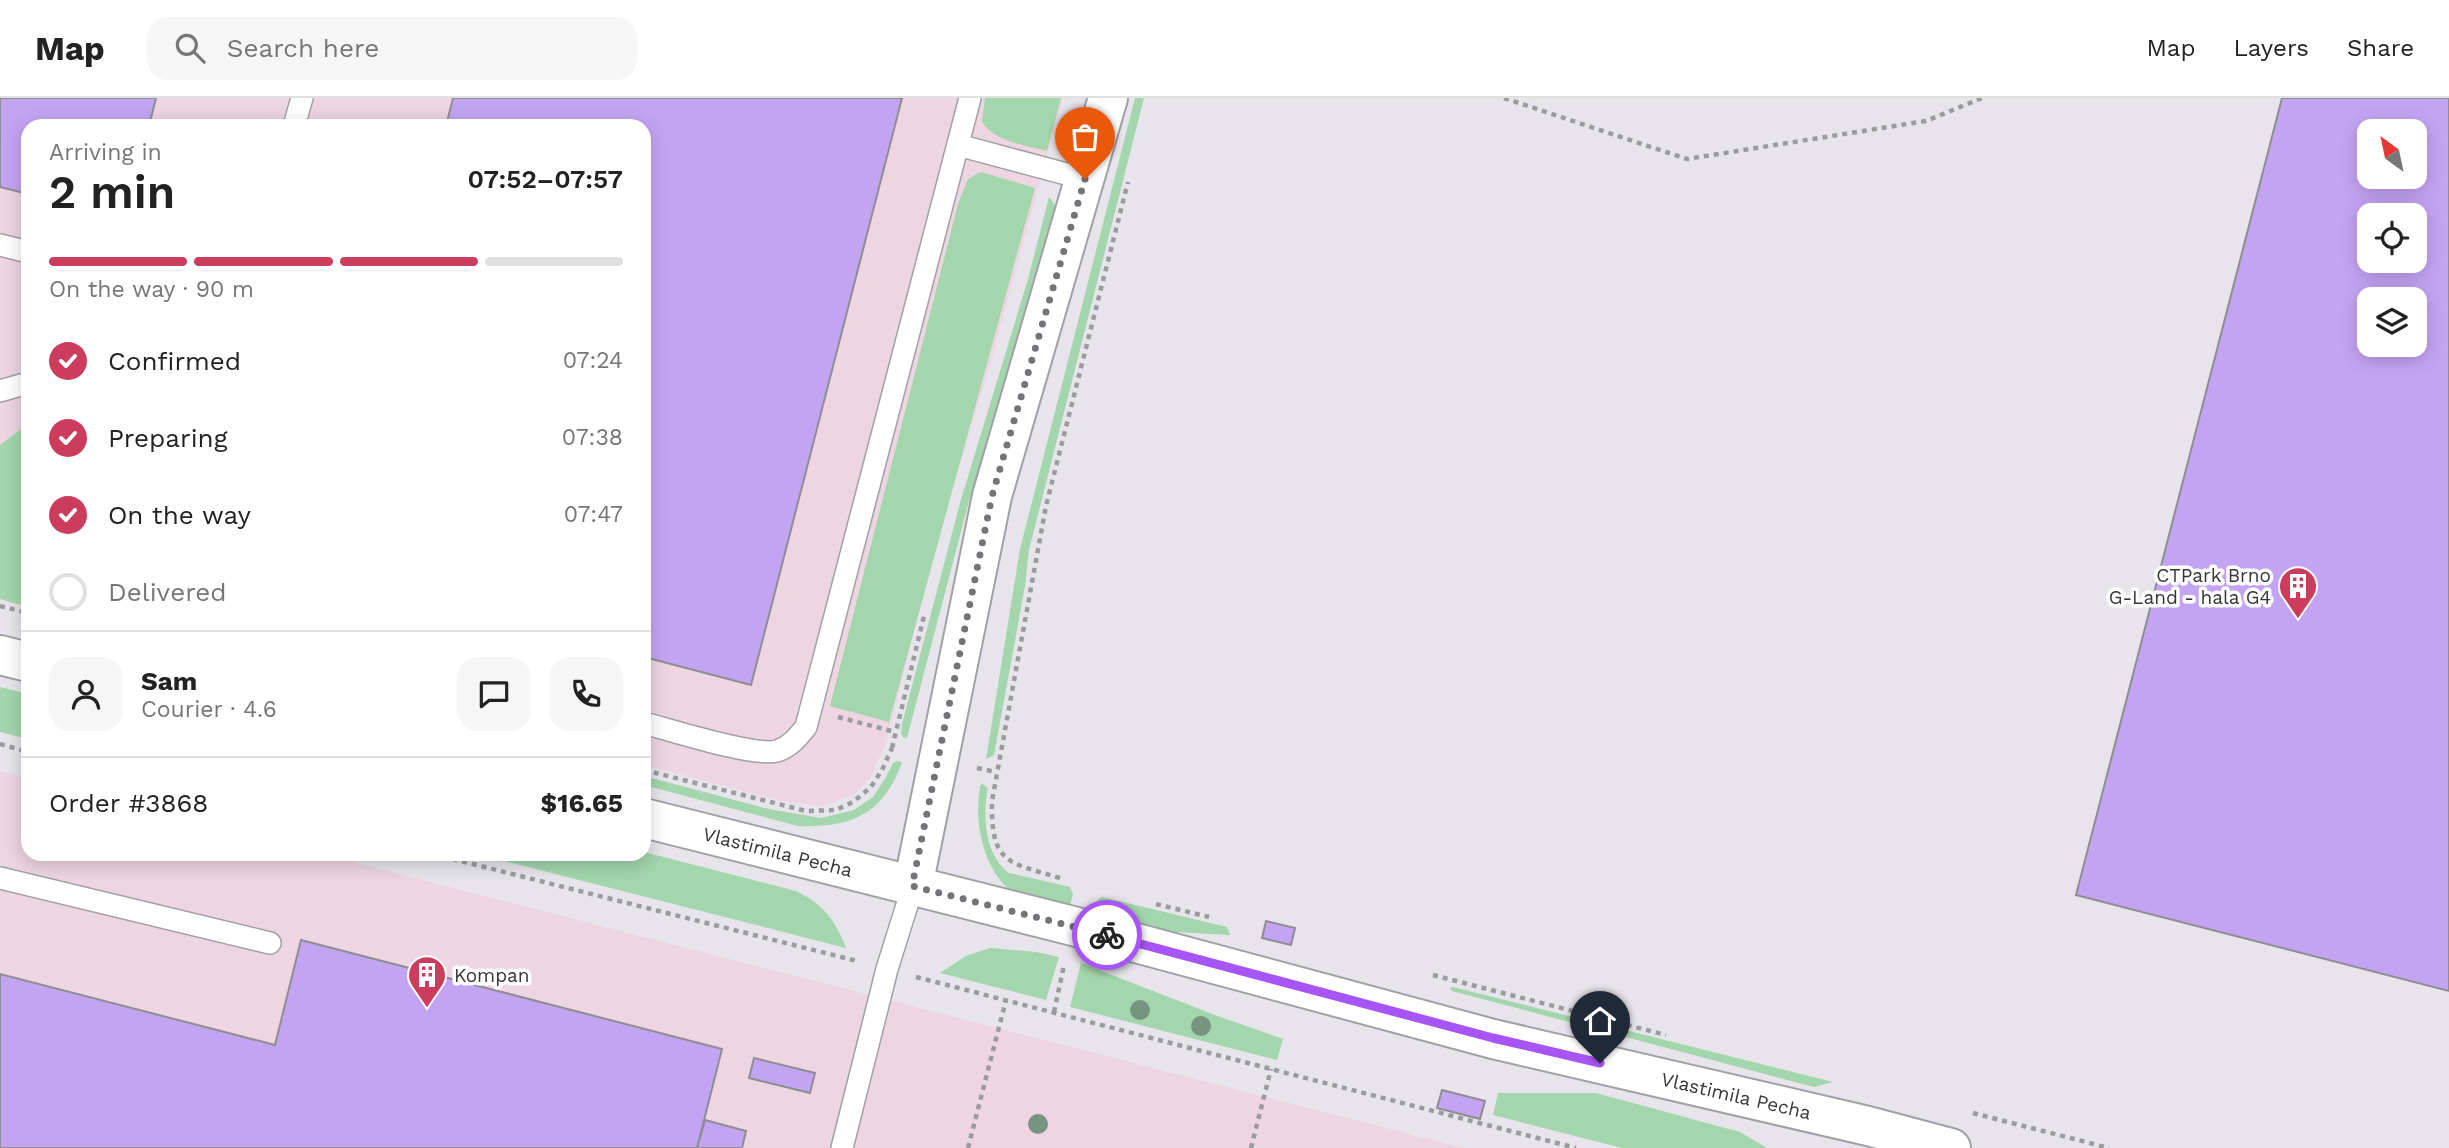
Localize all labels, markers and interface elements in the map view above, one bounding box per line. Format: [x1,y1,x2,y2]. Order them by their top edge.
search box [147,17,637,80]
text: Map [35,29,105,68]
icon: search [171,29,209,67]
text: Search here [227,33,379,63]
text: Map [2147,34,2195,62]
text: Layers [2233,34,2309,62]
text: Share [2347,34,2414,62]
pin [1055,107,1115,179]
icon: bag [1066,118,1104,156]
north arrow [2357,119,2427,189]
map controls [2357,119,2427,357]
text: Arriving in [49,139,162,166]
text: 07:52–07:57 [468,164,623,194]
text: 2 min [49,165,175,219]
button: locate [2357,203,2427,273]
text: On the way · 90 m [49,276,254,303]
button: layers [2357,287,2427,357]
icon: check [49,342,87,380]
text: Confirmed [108,346,241,376]
text: 07:24 [563,347,623,374]
icon: check [49,419,87,457]
text: Preparing [108,423,228,453]
text: 07:38 [562,424,623,451]
icon: check [49,496,87,534]
text: On the way [108,500,251,530]
text: 07:47 [564,501,623,528]
place label: CTPark Brno G-Land - hala G4 [2109,564,2271,609]
building icon: CTPark Brno G-Land - hala G4 [2277,565,2319,620]
text: Delivered [108,577,227,607]
button: person [49,657,123,731]
button: chat [457,657,531,731]
button: phone [549,657,623,731]
text: Sam [141,666,197,696]
text: Courier · 4.6 [141,696,277,723]
text: Order #3868 [49,788,208,818]
text: $16.65 [541,788,623,818]
street label: Vlastimila Pecha [701,822,855,882]
courier [1072,900,1142,970]
icon: bike [1088,916,1126,954]
building icon: Kompan [406,954,448,1009]
place label: Kompan [454,964,530,987]
pin [1570,991,1630,1063]
icon: home [1581,1002,1619,1040]
street label: Vlastimila Pecha [1659,1067,1814,1124]

